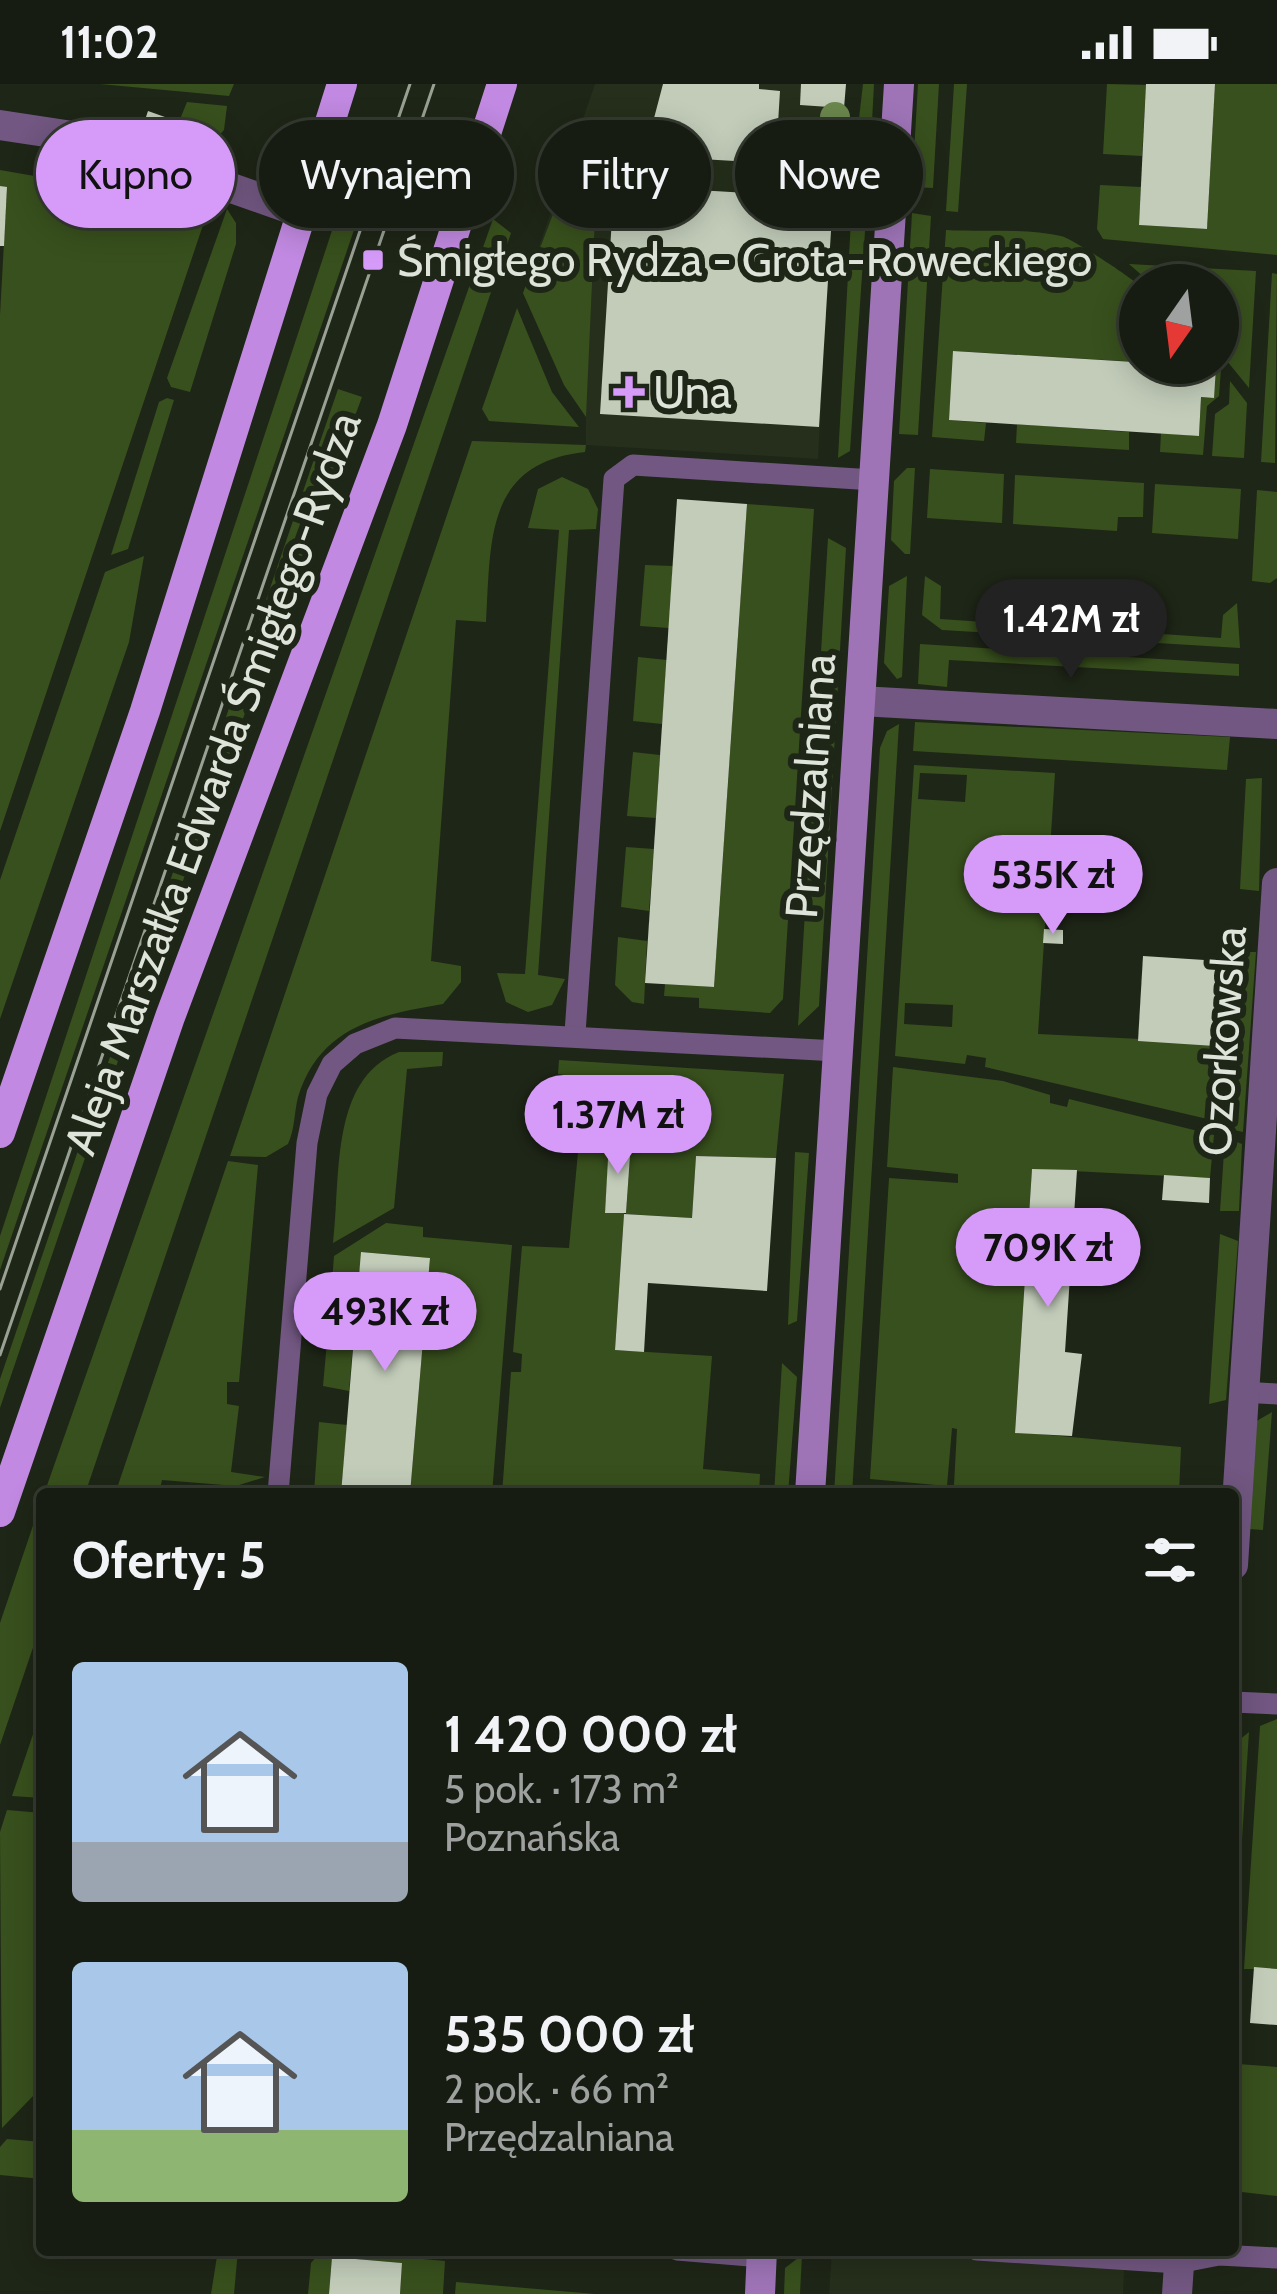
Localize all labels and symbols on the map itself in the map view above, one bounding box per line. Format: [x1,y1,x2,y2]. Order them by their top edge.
place label: Śmigłego Rydza - Grota-Roweckiego [397,233,1092,287]
marker: Śmigłego Rydza - Grota-Roweckiego [360,247,386,273]
north arrow [1119,264,1239,384]
place label: Una [653,365,732,419]
marker: Una [616,379,642,405]
street label: Aleja Marszałka Edwarda Śmigłego-Rydza [52,404,372,1161]
pin: 1.42M zł [947,579,1195,681]
street label: Przędzalniana [774,651,846,920]
pin: 535K zł [942,835,1164,937]
street label: Ozorkowska [1187,924,1257,1158]
pin: 1.37M zł [494,1075,742,1177]
pin: 709K zł [937,1208,1159,1310]
pin: 493K zł [274,1272,496,1374]

